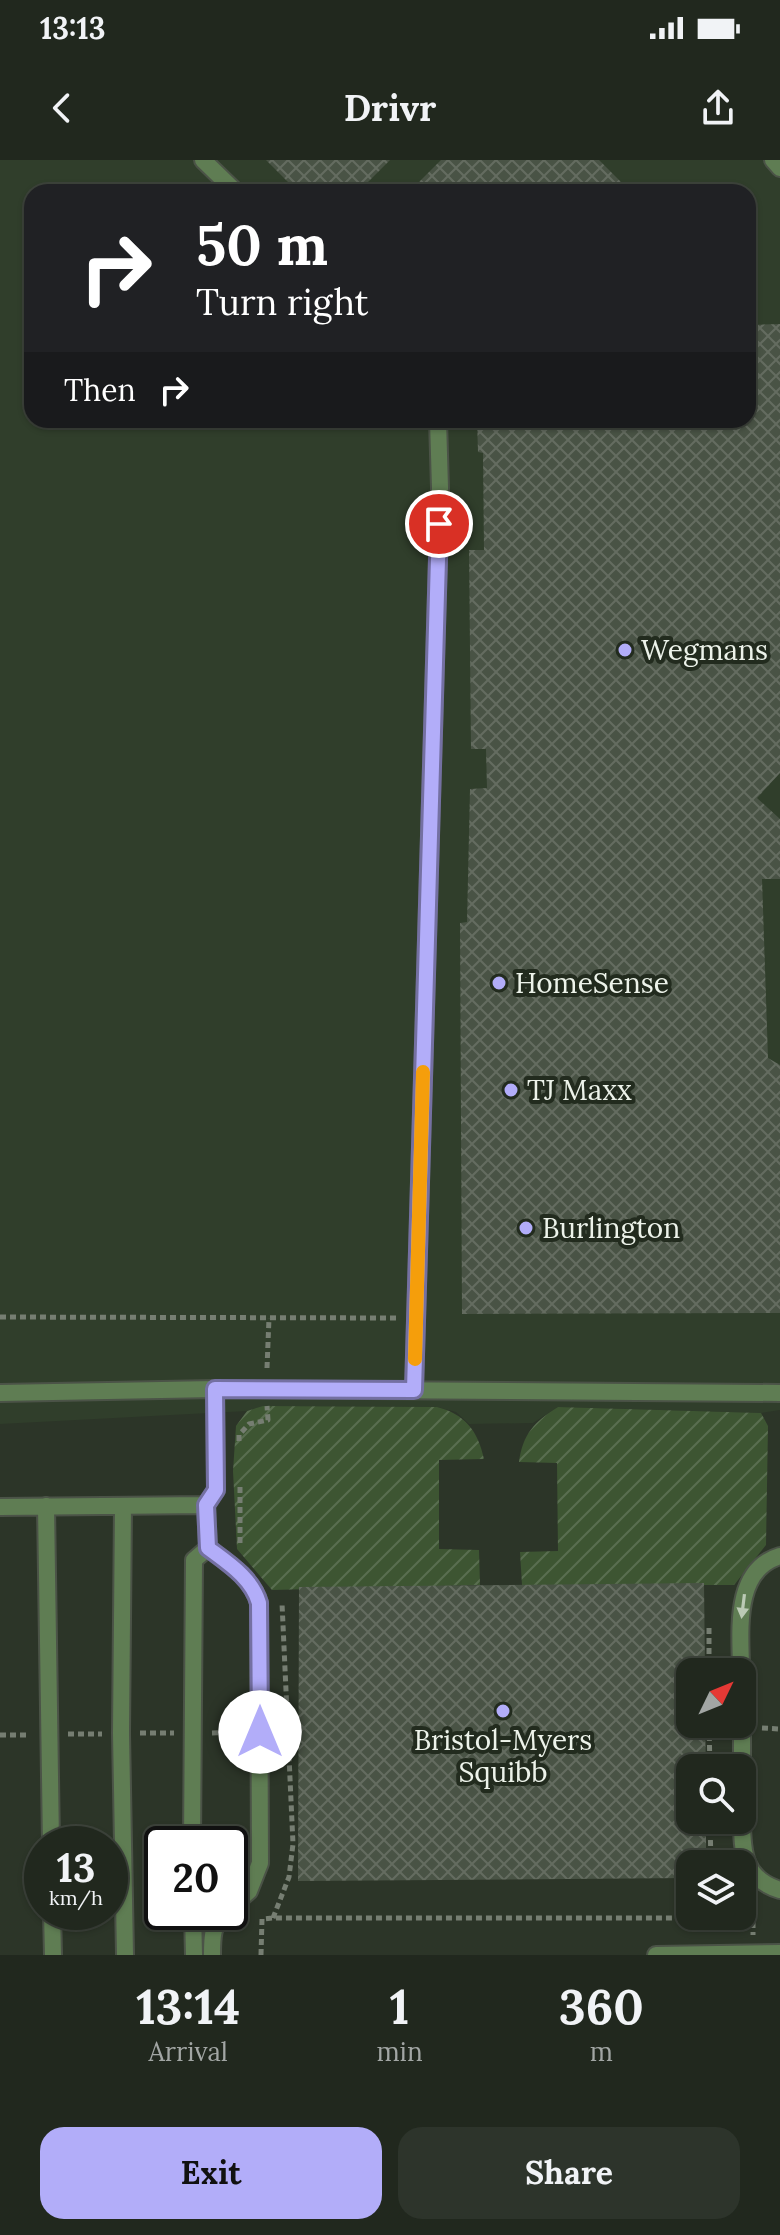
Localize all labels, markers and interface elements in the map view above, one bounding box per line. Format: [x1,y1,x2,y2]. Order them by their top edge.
text: 13:13 [40,9,105,47]
text: Drivr [344,85,436,131]
icon: back [40,86,84,130]
icon: share [696,86,740,130]
text: 50 m [196,209,328,280]
icon: right [64,216,168,320]
text: Turn right [196,279,369,325]
icon: right [152,368,196,412]
text: Then [64,371,136,409]
pin [405,490,473,558]
icon: arrive [417,502,461,546]
place label: Wegmans [641,632,768,668]
marker: Wegmans [616,641,634,659]
place label: HomeSense [515,965,669,1001]
marker: HomeSense [490,974,508,992]
place label: TJ Maxx [527,1072,632,1108]
marker: TJ Maxx [502,1081,520,1099]
place label: Burlington [542,1210,680,1246]
marker: Burlington [517,1219,535,1237]
one-way arrow [736,1594,749,1619]
north arrow [676,1658,756,1738]
map controls [676,1658,756,1930]
position arrow [218,1690,302,1774]
marker: Bristol-Myers Squibb [494,1702,512,1720]
place label: Bristol-Myers Squibb [414,1722,592,1790]
button: search [676,1754,756,1834]
speed limit sign: 20 [144,1826,248,1930]
text: 13 [57,1842,95,1893]
button: layers [676,1850,756,1930]
text: km/h [49,1885,103,1910]
text: 13:14 [136,1976,240,2037]
text: 1 [390,1976,409,2037]
text: 360 [559,1976,644,2037]
text: Arrival [148,2035,228,2068]
text: min [376,2035,423,2068]
text: m [590,2035,613,2068]
button: Exit [40,2127,382,2219]
button: Share [398,2127,740,2219]

